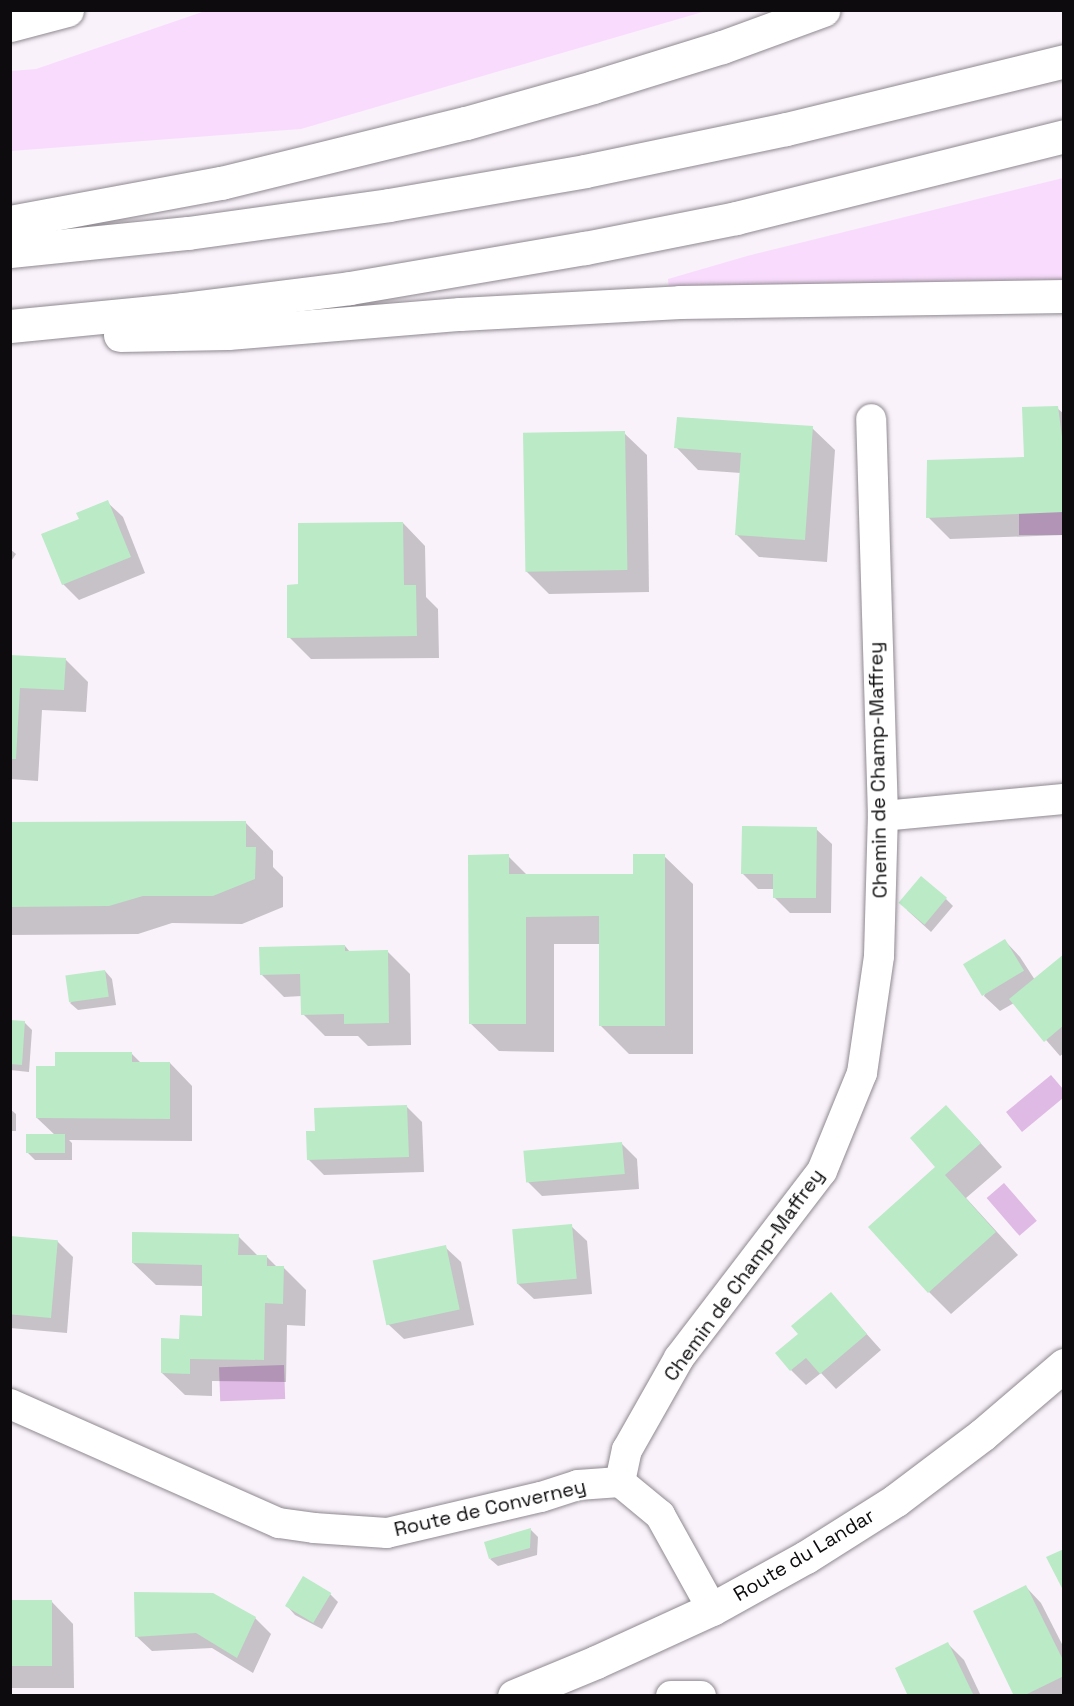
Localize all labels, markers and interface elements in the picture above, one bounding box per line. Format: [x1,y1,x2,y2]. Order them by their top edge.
street label: Chemin de Champ-Maffrey [864,641,892,899]
street label: Chemin de Champ-Maffrey [659,1164,829,1386]
street label: Route de Converney [392,1474,588,1542]
street label: Route du Landar [729,1504,879,1606]

